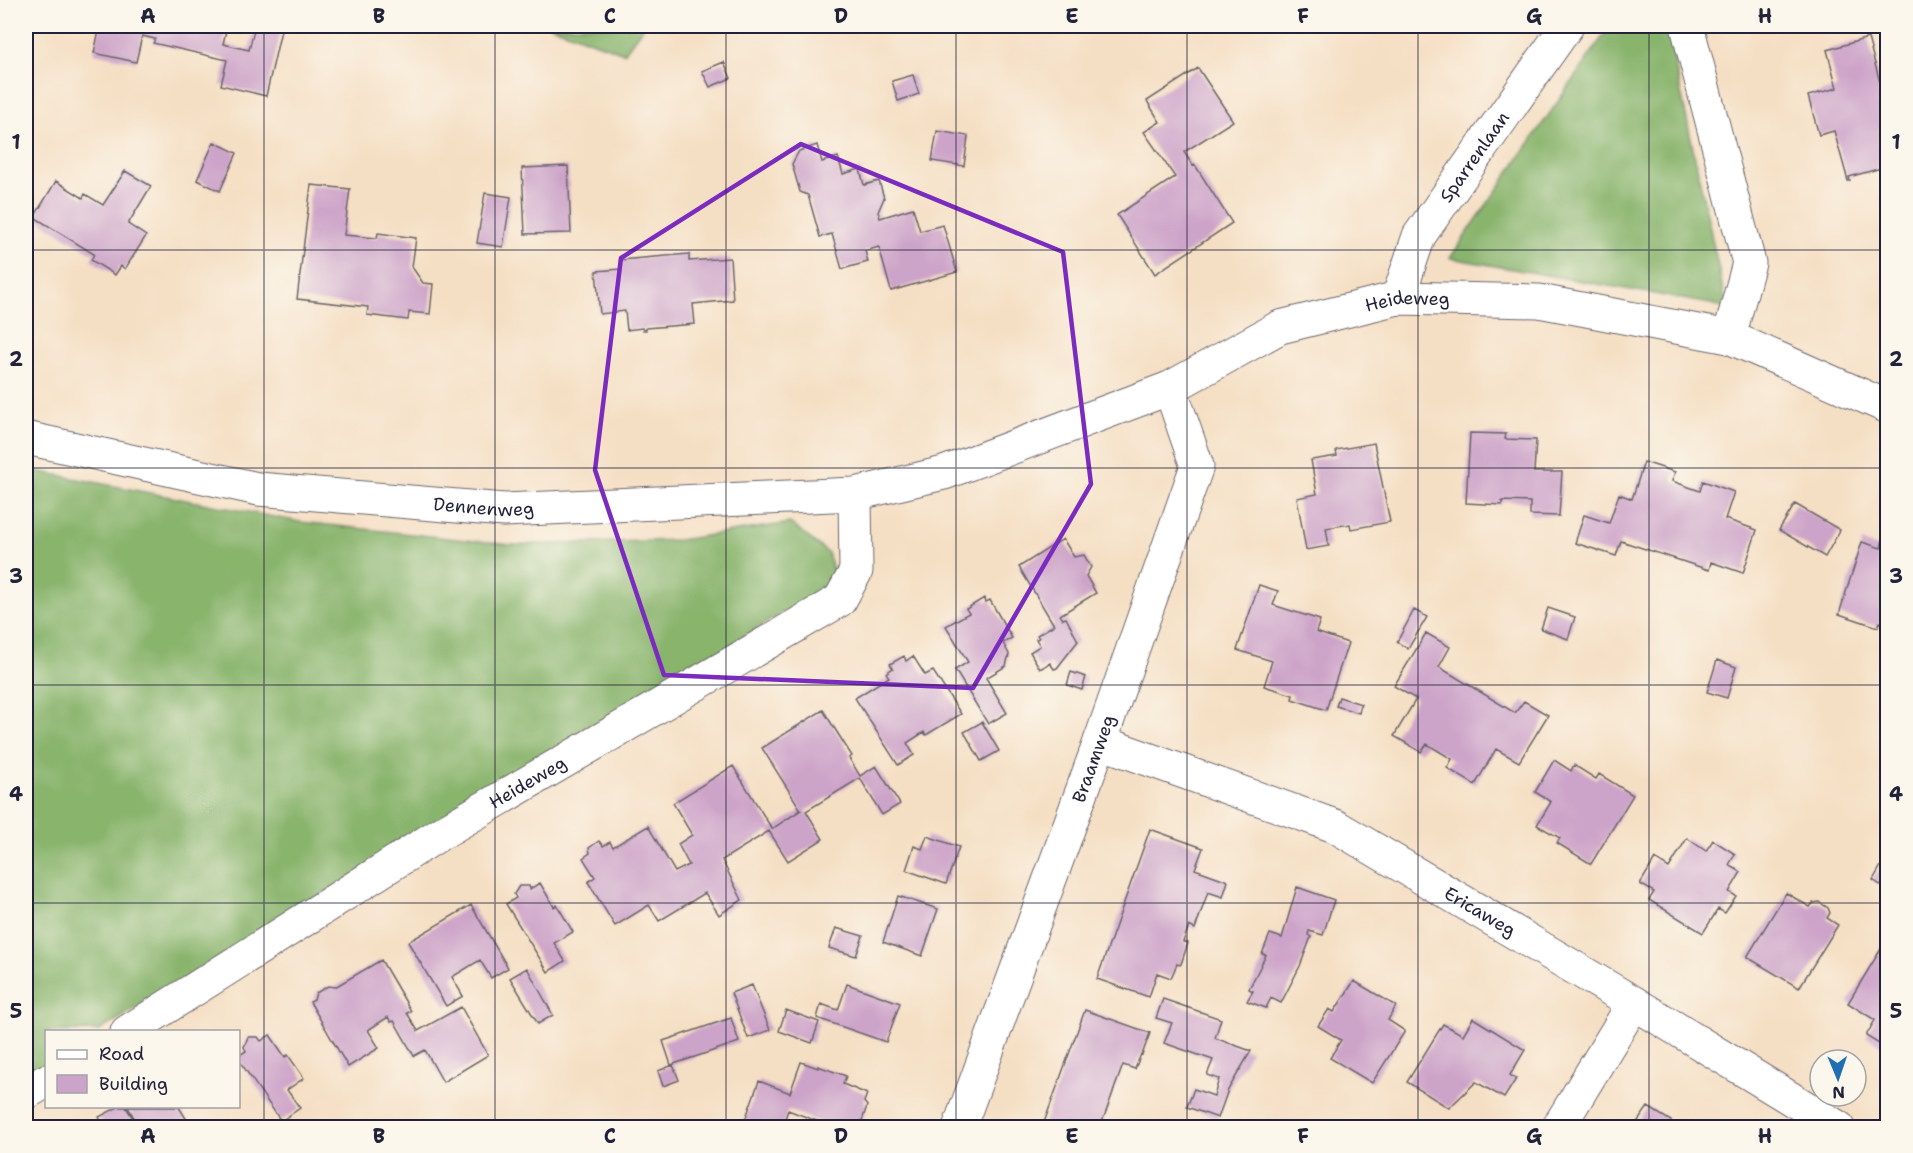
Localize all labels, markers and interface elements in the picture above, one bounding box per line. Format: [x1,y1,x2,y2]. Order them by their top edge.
text: A [140,3,156,29]
text: B [373,3,385,29]
text: C [604,3,616,29]
text: D [834,3,848,29]
text: E [1065,3,1079,29]
text: F [1297,3,1309,29]
text: G [1526,3,1542,29]
text: H [1758,3,1772,29]
street label: Sparrenlaan [1434,107,1515,207]
text: 1 [11,129,21,155]
text: 1 [1891,129,1901,155]
street label: Heideweg [1362,285,1450,318]
text: 2 [9,346,23,372]
text: 2 [1889,346,1903,372]
street label: Dennenweg [432,492,535,522]
text: 3 [9,563,23,589]
text: 3 [1889,563,1903,589]
street label: Braamweg [1067,712,1121,806]
street label: Heideweg [485,751,571,815]
text: 4 [9,781,23,807]
text: 4 [1889,781,1903,807]
street label: Ericaweg [1440,881,1520,942]
text: 5 [10,998,22,1024]
text: 5 [1890,998,1902,1024]
legend [45,1030,240,1108]
text: Road [99,1042,144,1066]
north arrow [1808,1048,1868,1108]
text: Building [99,1072,168,1096]
text: N [1832,1082,1845,1103]
text: A [140,1123,156,1149]
text: B [373,1123,385,1149]
text: C [604,1123,616,1149]
text: D [834,1123,848,1149]
text: E [1065,1123,1079,1149]
text: F [1297,1123,1309,1149]
text: G [1526,1123,1542,1149]
text: H [1758,1123,1772,1149]

